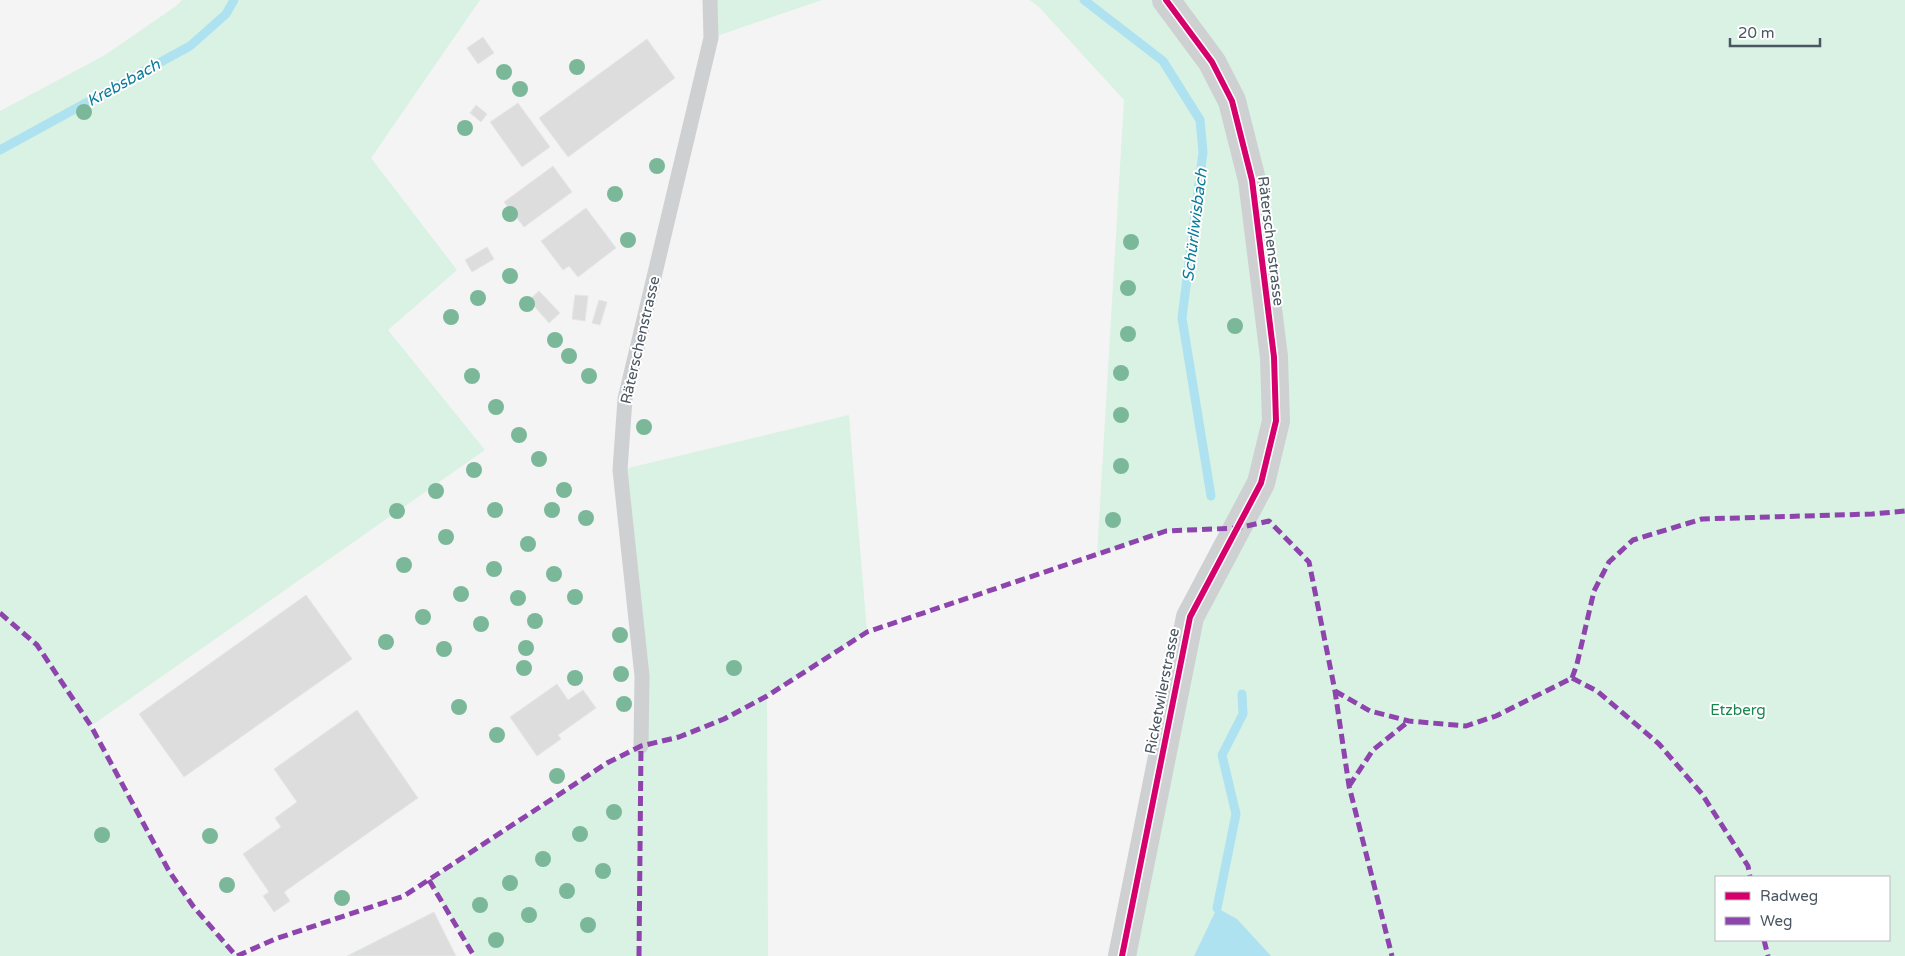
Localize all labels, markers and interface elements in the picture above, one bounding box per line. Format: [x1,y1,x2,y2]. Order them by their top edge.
scale bar [1730,15,1820,47]
text: 20 m [1738,24,1775,42]
water label: Krebsbach [83,54,165,111]
water label: Schürliwisbach [1178,166,1212,283]
street label: Räterschenstrasse [1254,175,1288,307]
street label: Räterschenstrasse [617,274,663,406]
street label: Ricketwilerstrasse [1141,626,1183,756]
park label: Etzberg [1710,701,1766,719]
legend [1715,876,1890,941]
text: Radweg [1760,887,1818,905]
text: Weg [1760,912,1792,930]

